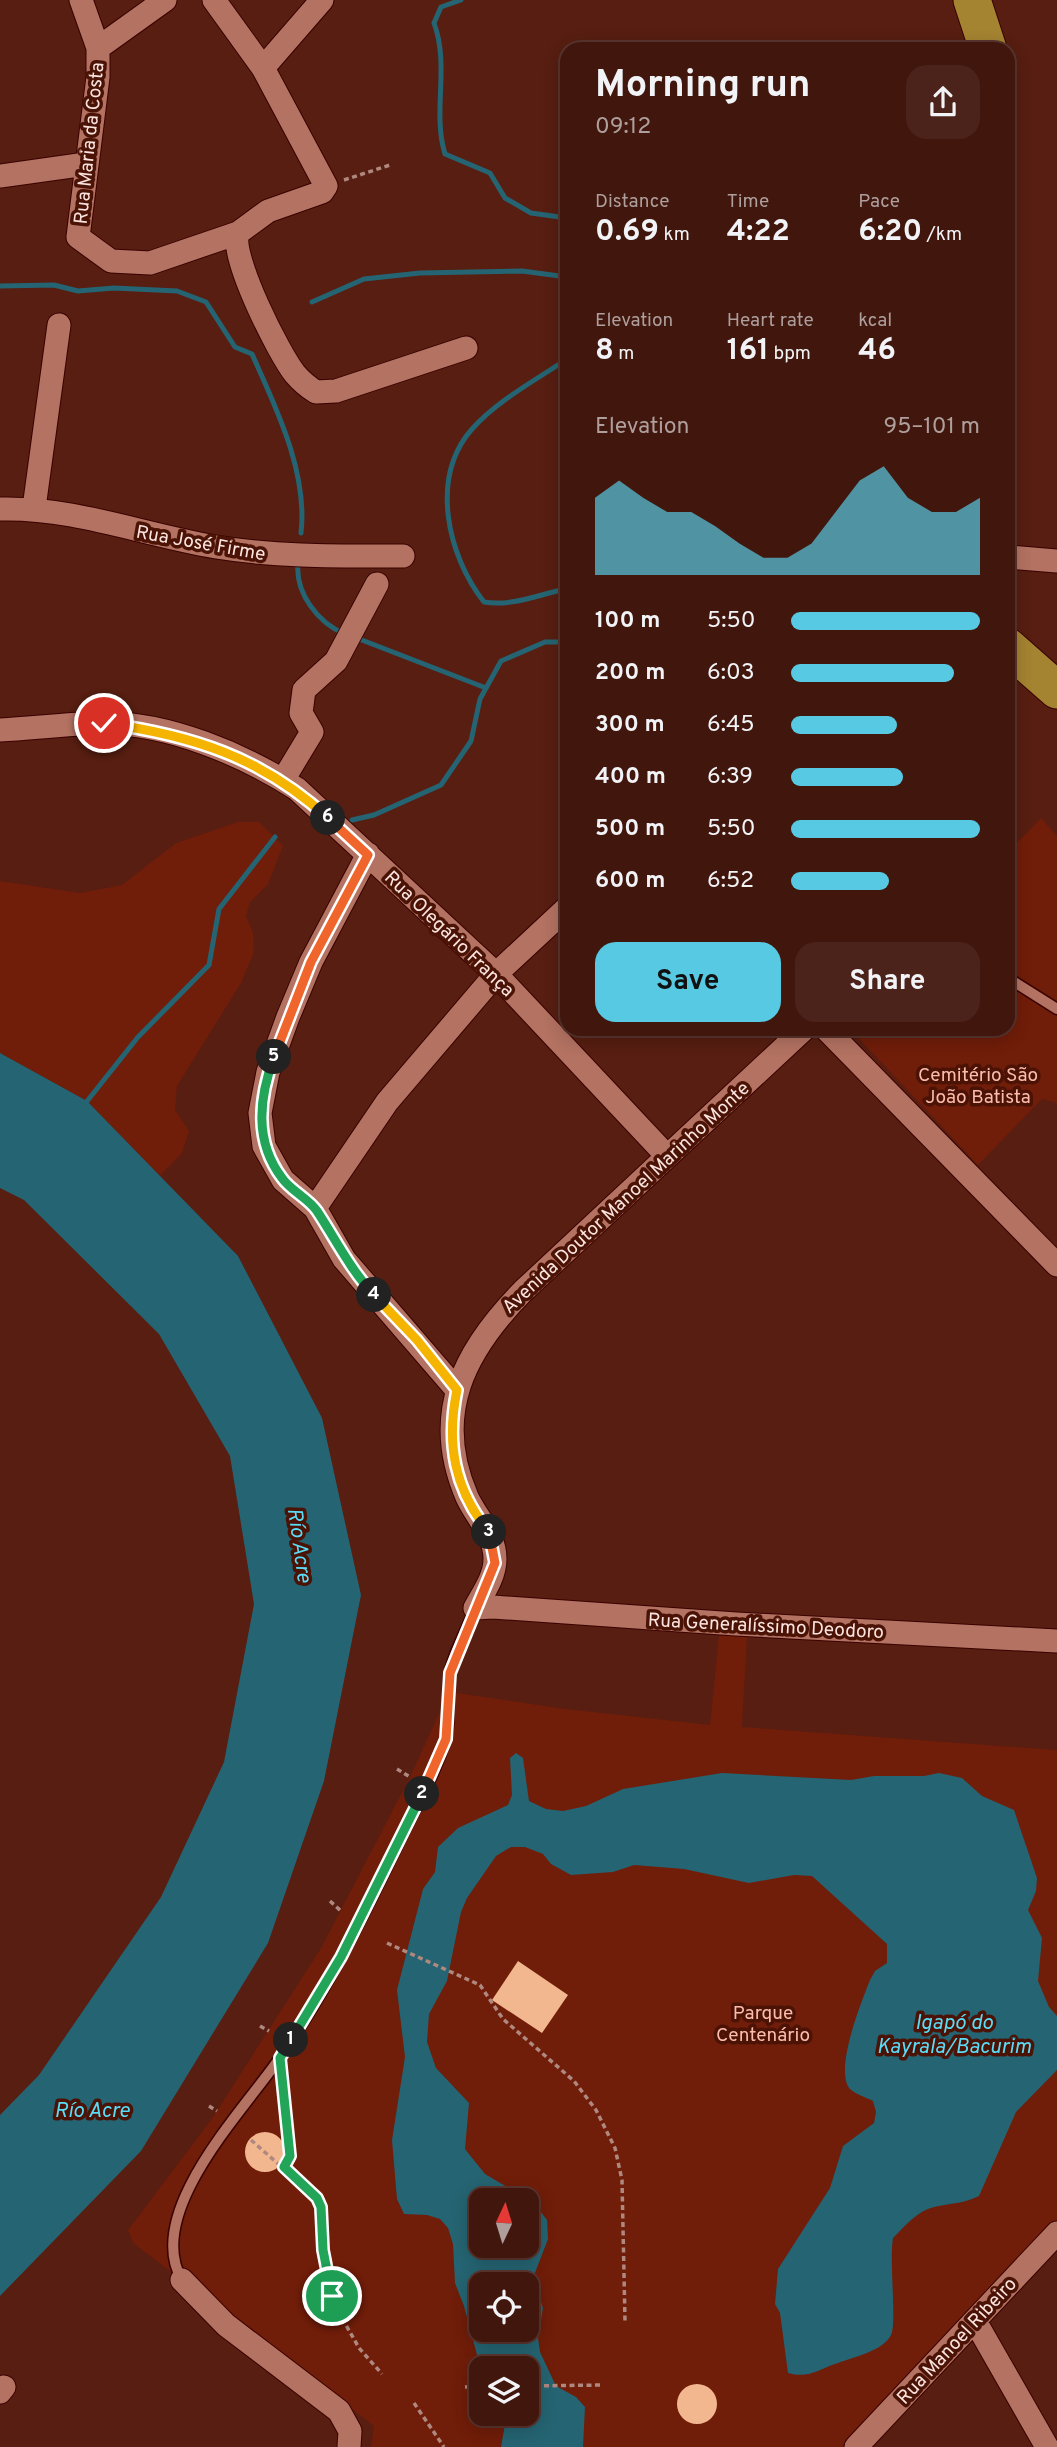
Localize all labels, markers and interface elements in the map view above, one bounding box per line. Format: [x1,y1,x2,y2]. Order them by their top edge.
street label: Rua Maria da Costa [70,61,110,225]
text: Morning run [595,62,811,111]
button: share [906,65,980,139]
text: 09:12 [595,113,651,142]
text: Distance [595,190,670,214]
text: Time [727,190,769,214]
text: Pace [858,190,900,214]
text: 0.69 [595,214,659,251]
text: 4:22 [727,214,790,251]
text: 6:20 [858,214,922,251]
text: km [659,223,690,247]
text: /km [922,223,962,247]
text: Elevation [595,309,673,333]
text: Heart rate [727,309,814,333]
text: kcal [858,309,892,333]
text: 8 [595,333,614,370]
text: 161 [727,333,769,370]
text: 46 [858,333,896,370]
text: m [614,342,634,366]
text: bpm [769,342,811,366]
text: Elevation [595,413,690,442]
text: 95–101 m [883,413,980,442]
street label: Rua José Firme [134,521,267,567]
text: 100 m [595,607,660,636]
text: 5:50 [707,607,755,636]
text: 200 m [595,659,665,688]
text: 6:03 [707,659,755,688]
pin [74,693,134,753]
icon: check [85,704,123,742]
text: 300 m [595,711,665,740]
text: 6:45 [707,711,754,740]
text: 400 m [595,763,666,792]
text: 6:39 [707,763,753,792]
pin: 6 [310,800,346,836]
text: 6 [322,805,333,829]
text: 500 m [595,815,665,844]
text: 5:50 [707,815,755,844]
street label: Rua Olegário França [379,866,519,1003]
text: 600 m [595,867,665,896]
text: 6:52 [707,867,754,896]
button: Save [595,942,781,1022]
button: Share [795,942,980,1022]
pin: 5 [256,1040,292,1074]
text: 5 [268,1044,279,1068]
park label: Cemitério São João Batista [918,1064,1038,1110]
street label: Avenida Doutor Manoel Marinho Monte [498,1077,755,1320]
pin: 4 [356,1278,392,1312]
text: 4 [367,1282,380,1306]
water label: Río Acre [280,1506,317,1586]
pin: 3 [472,1514,506,1550]
text: 3 [483,1519,494,1543]
street label: Rua Generalíssimo Deodoro [647,1609,885,1645]
pin: 2 [404,1776,440,1812]
text: 2 [416,1781,427,1805]
park label: Parque Centenário [716,2002,810,2048]
water label: Igapó do Kayrala/Bacurim [877,2010,1032,2061]
pin: 1 [274,2022,308,2058]
text: 1 [287,2027,294,2051]
water label: Río Acre [54,2098,131,2125]
north arrow [469,2188,539,2258]
map controls [469,2188,539,2426]
pin [302,2266,362,2326]
button: locate [469,2272,539,2342]
street label: Rua Manoel Ribeiro [892,2273,1023,2410]
icon: arrive [313,2277,351,2315]
button: layers [469,2356,539,2426]

